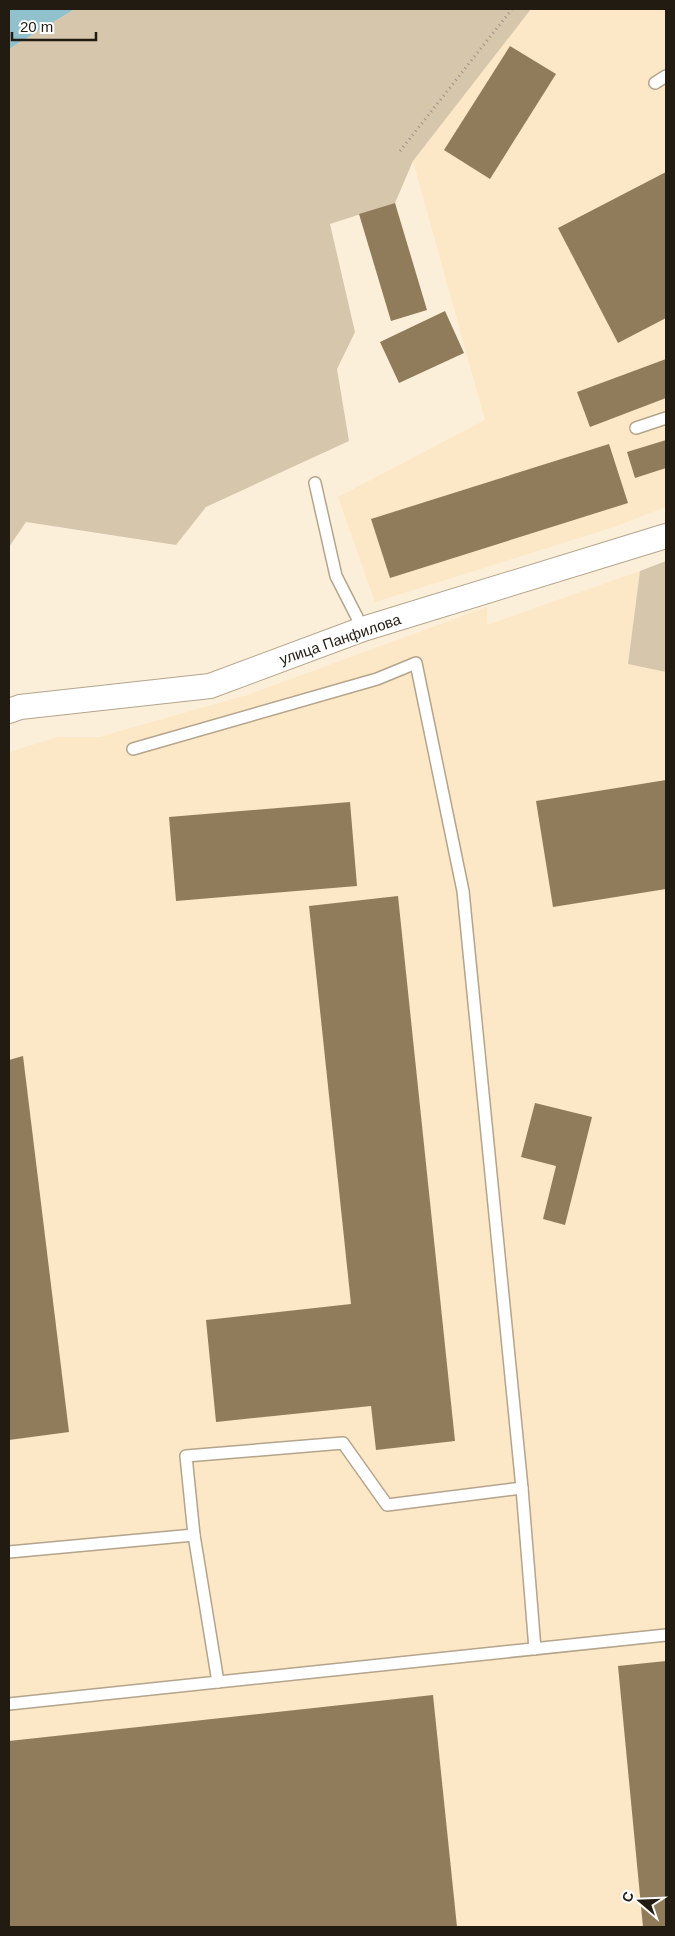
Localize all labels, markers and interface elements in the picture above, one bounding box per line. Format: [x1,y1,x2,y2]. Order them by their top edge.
scale bar [12,10,96,42]
text: 20 m [20,18,53,35]
street label: улица Панфилова [277,610,403,668]
north arrow [615,1876,665,1926]
text: С [618,1889,637,1904]

